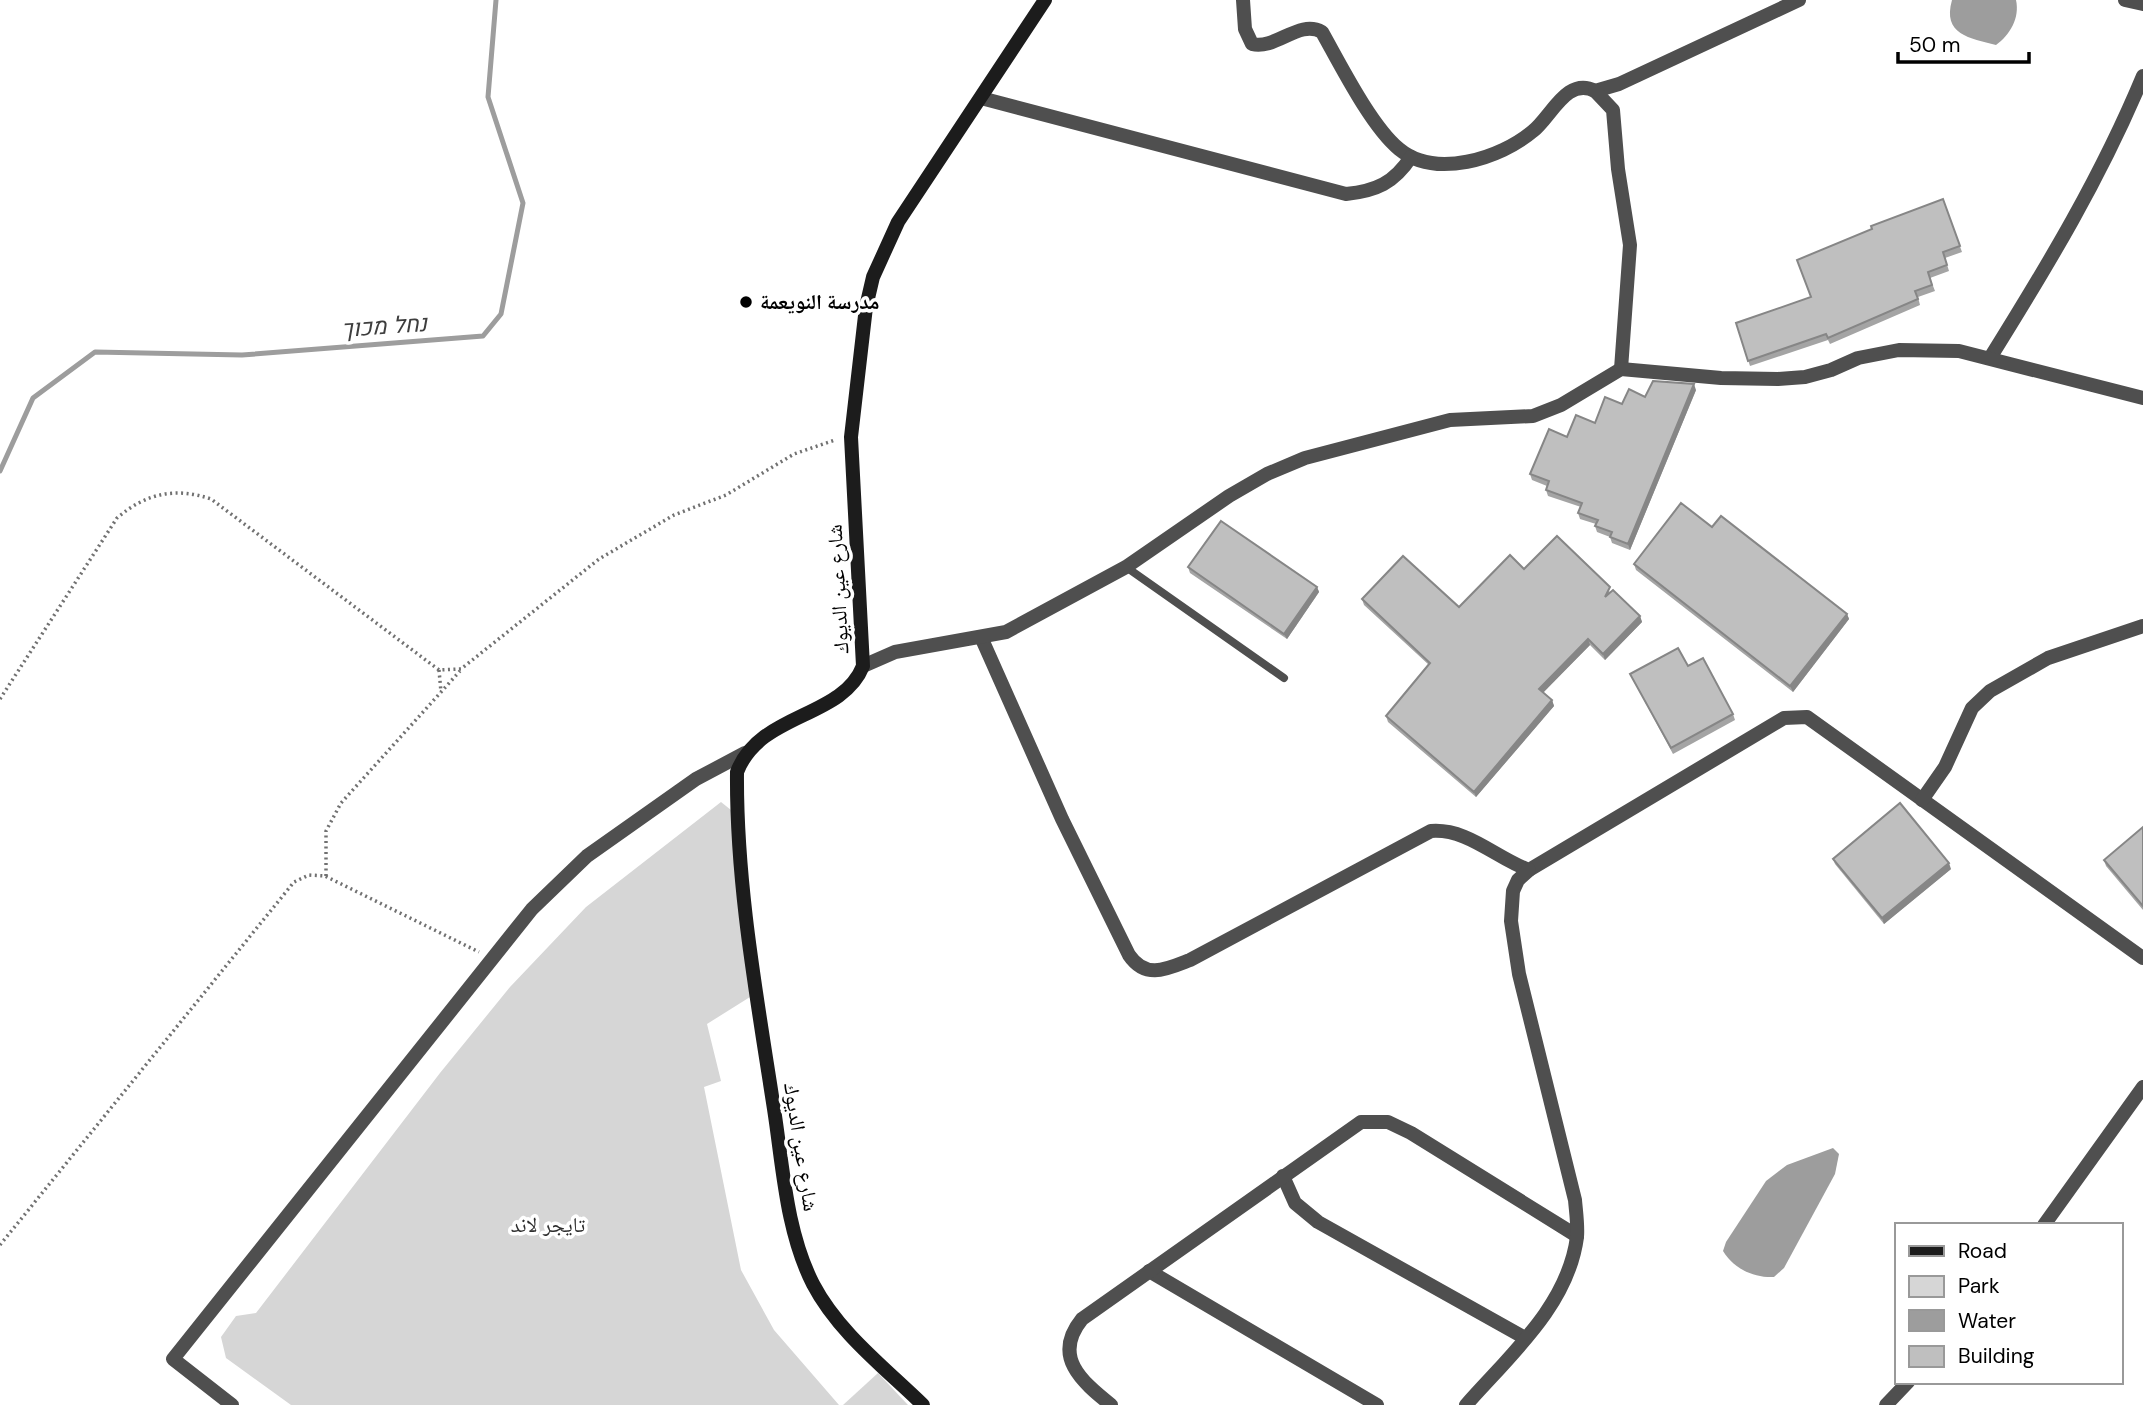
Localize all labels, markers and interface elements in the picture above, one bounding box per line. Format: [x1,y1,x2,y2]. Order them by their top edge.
scale bar [1898,21,2029,65]
text: 50 m [1909,31,1960,59]
place label: مدرسة النويعمة [760,288,879,316]
marker: مدرسة النويعمة [738,294,754,310]
water label: נחל מכוך [340,308,429,344]
street label: شارع عين الديوك [821,524,855,654]
street label: شارع عين الديوك [777,1081,825,1213]
park label: تايجر لاند [511,1211,585,1239]
legend [1895,1223,2122,1384]
text: Road [1958,1237,2007,1265]
text: Park [1958,1272,2000,1300]
text: Water [1958,1307,2016,1335]
text: Building [1958,1342,2035,1370]

